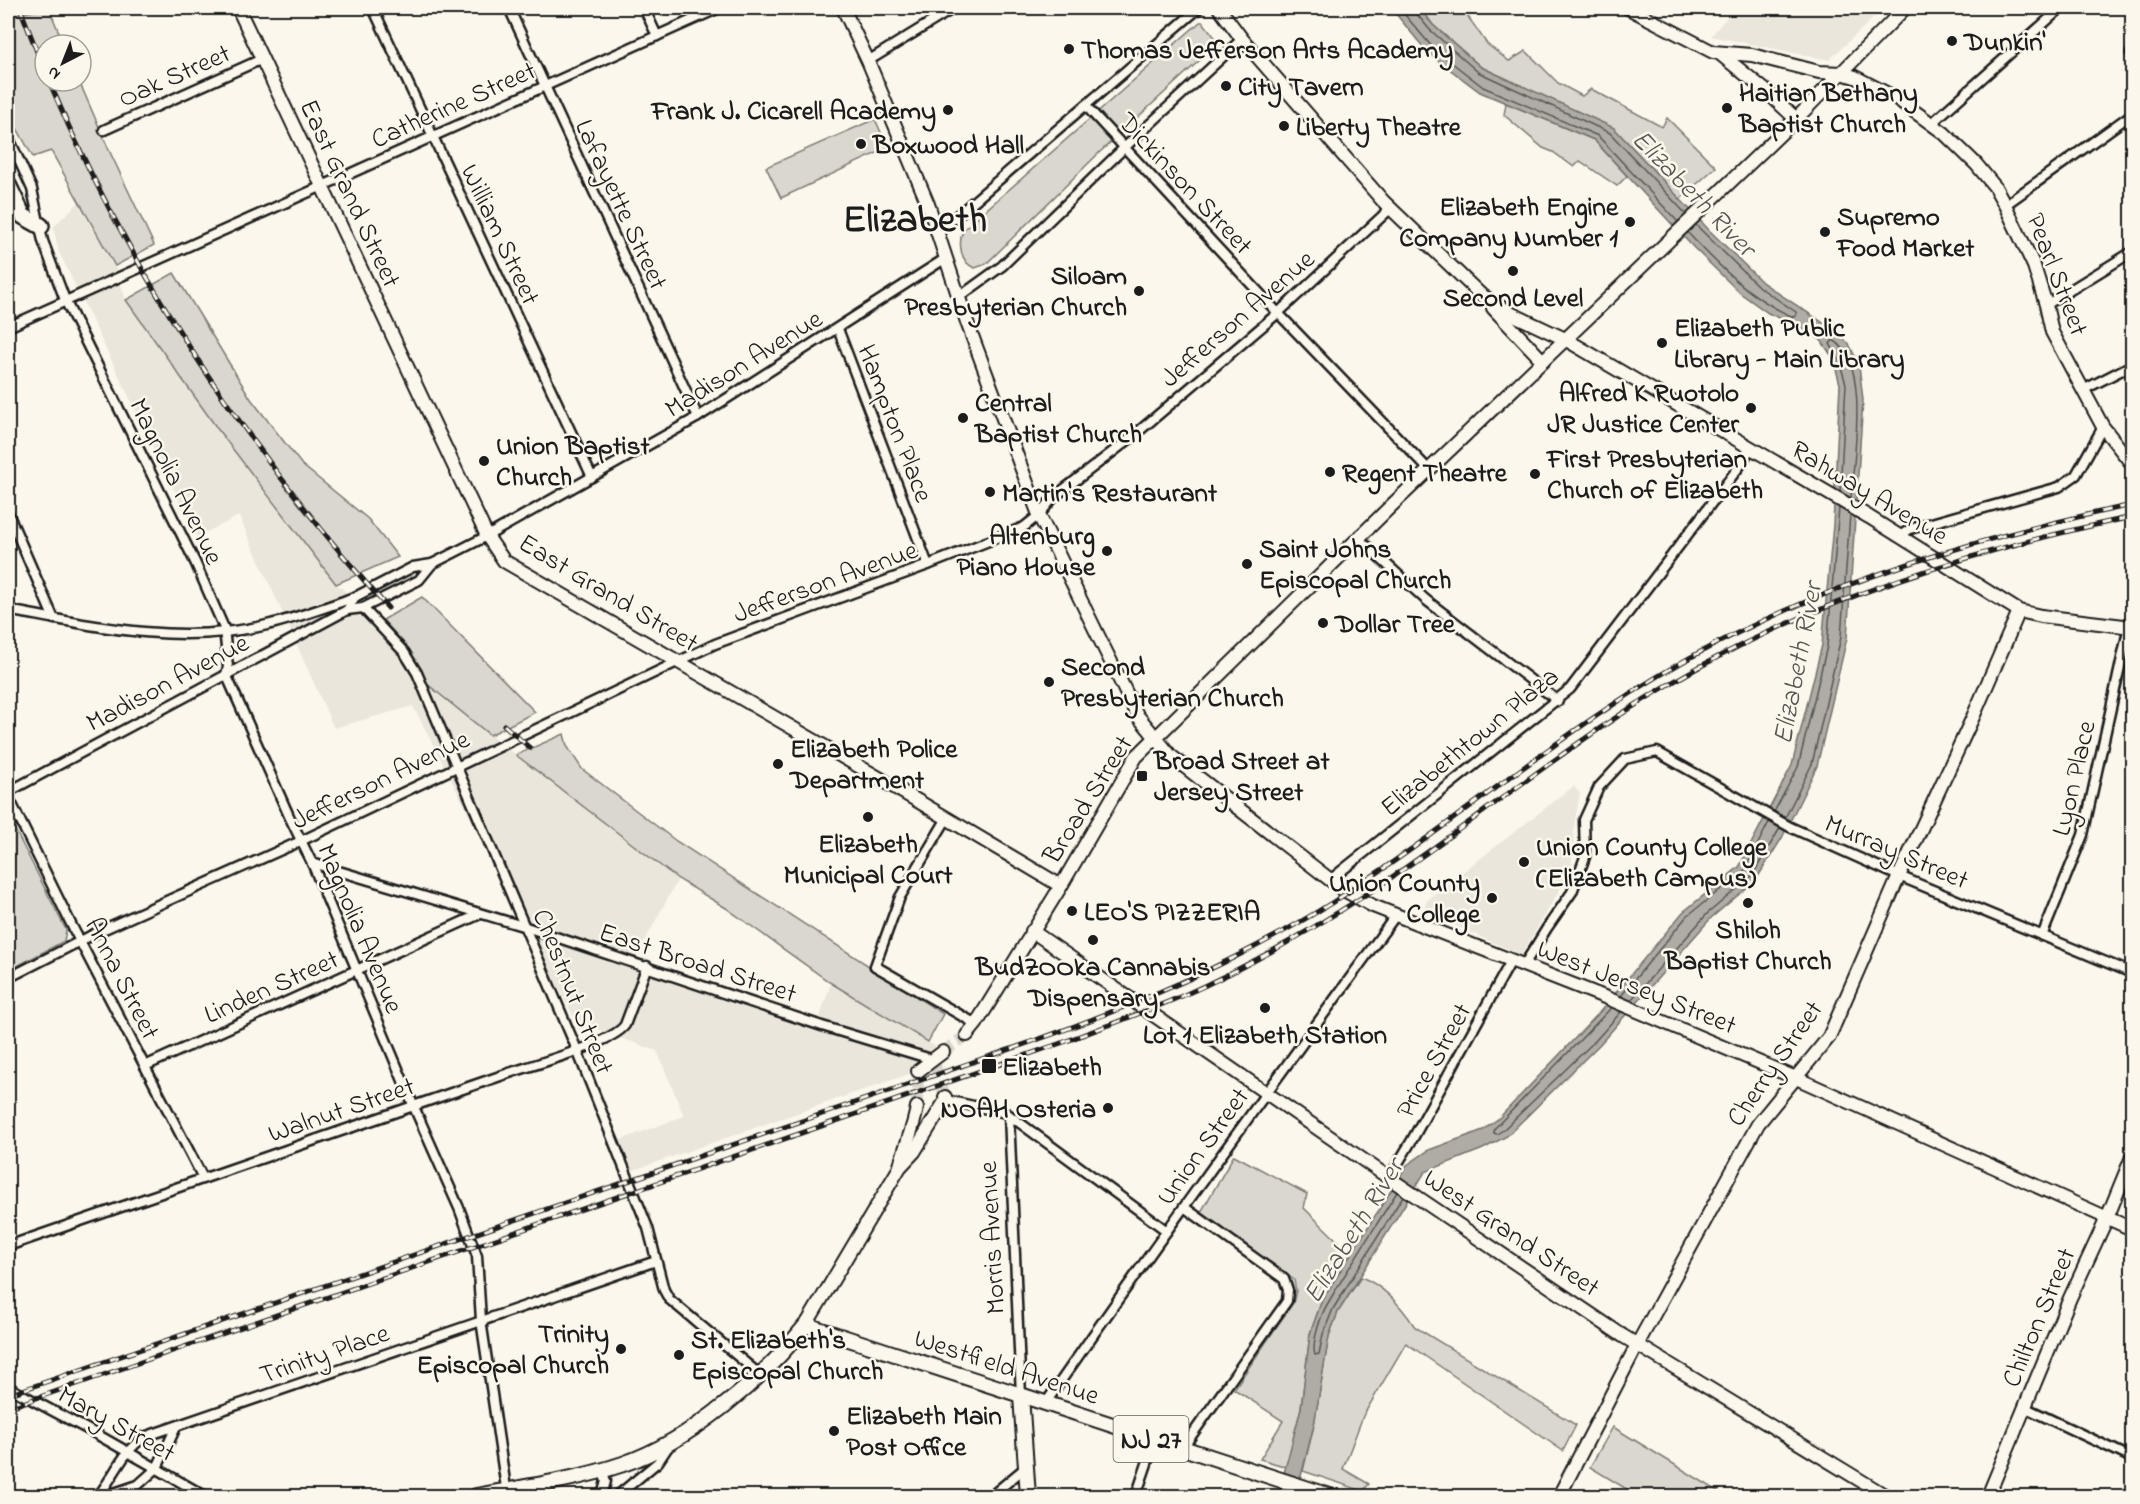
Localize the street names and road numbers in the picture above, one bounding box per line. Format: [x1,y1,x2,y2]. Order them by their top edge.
street label: Oak Street [113,35,237,119]
street label: Catherine Street [365,53,543,160]
street label: East Grand Street [288,94,409,295]
street label: Dickinson Street [1107,104,1261,265]
street label: Lafayette Street [563,114,676,297]
street label: William Street [449,158,548,312]
street label: Pearl Street [2014,208,2097,342]
street label: Jefferson Avenue [1153,241,1325,398]
street label: Madison Avenue [658,301,832,429]
street label: Hampton Place [846,339,942,509]
street label: Magnolia Avenue [118,392,232,573]
street label: Rahway Avenue [1783,432,1955,557]
street label: East Grand Street [510,525,705,663]
street label: Jefferson Avenue [728,532,924,635]
street label: Madison Avenue [80,624,257,744]
street label: Elizabethtown Plaza [1373,659,1568,827]
street label: Lyon Place [2043,716,2108,840]
street label: Jefferson Avenue [285,721,478,841]
street label: Broad Street [1034,728,1144,873]
street label: Murray Street [1818,805,1974,901]
street label: Magnolia Avenue [305,838,412,1021]
street label: Chestnut Street [521,903,623,1080]
street label: Anna Street [73,911,168,1047]
street label: East Broad Street [593,914,801,1015]
street label: West Jersey Street [1531,931,1742,1046]
street label: Linden Street [199,941,346,1035]
street label: Cherry Street [1718,993,1834,1136]
street label: Price Street [1388,997,1483,1126]
street label: Walnut Street [263,1068,420,1155]
street label: Union Street [1148,1080,1260,1215]
street label: Morris Avenue [970,1159,1017,1315]
street label: West Grand Street [1414,1160,1607,1308]
street label: Chilton Street [1993,1242,2087,1394]
street label: Trinity Place [255,1315,396,1396]
street label: Westfield Avenue [909,1320,1105,1417]
street label: Mary Street [50,1377,182,1474]
road number: NJ 27 [1114,1416,1188,1462]

